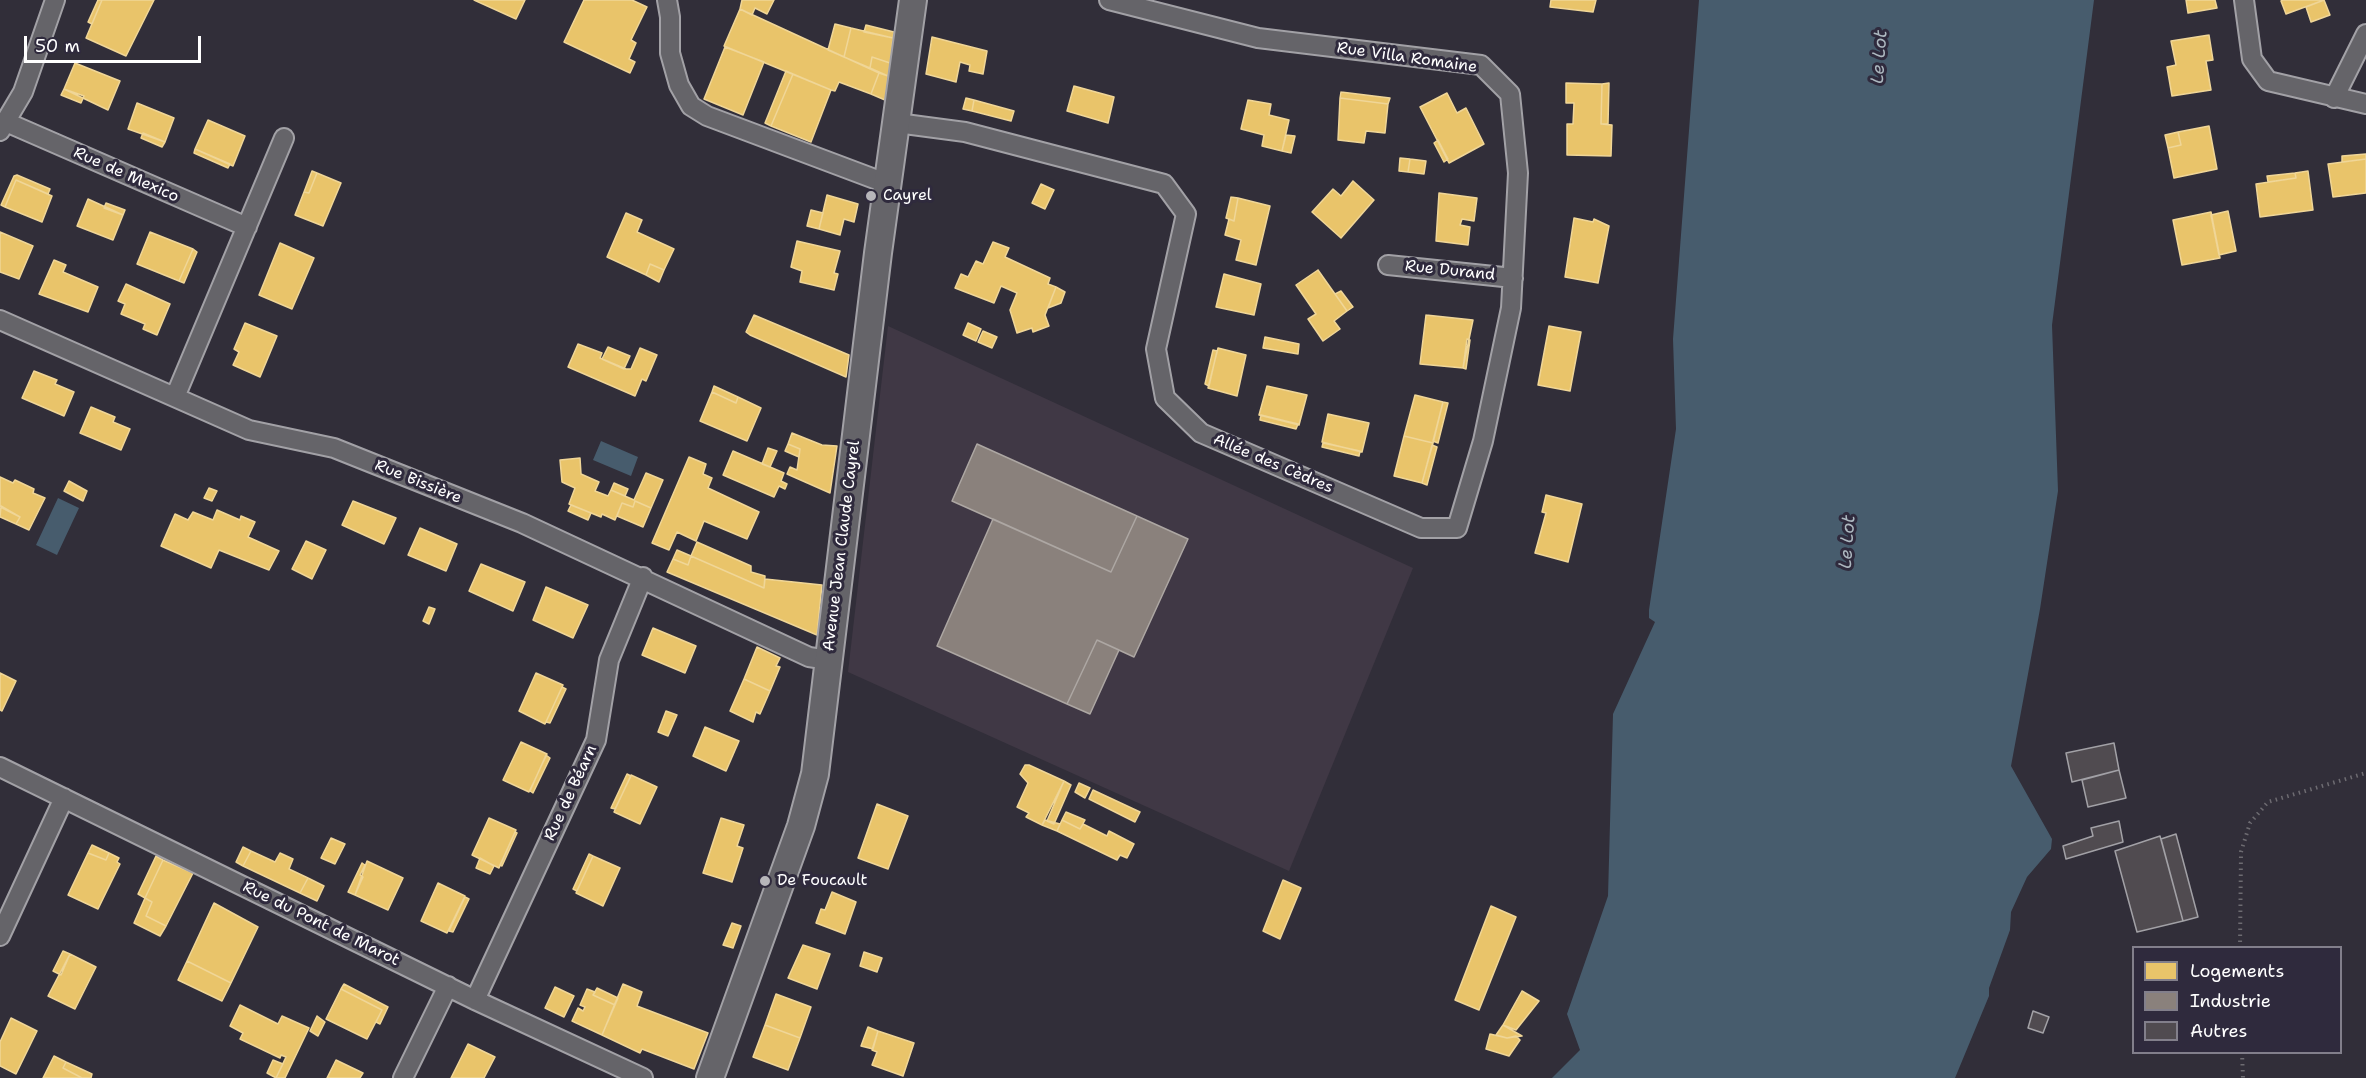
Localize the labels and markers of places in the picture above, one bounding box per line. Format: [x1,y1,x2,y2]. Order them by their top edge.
place label: Cayrel [883,186,932,206]
marker: Cayrel [864,189,878,203]
place label: De Foucault [777,871,868,891]
marker: De Foucault [758,874,772,888]

